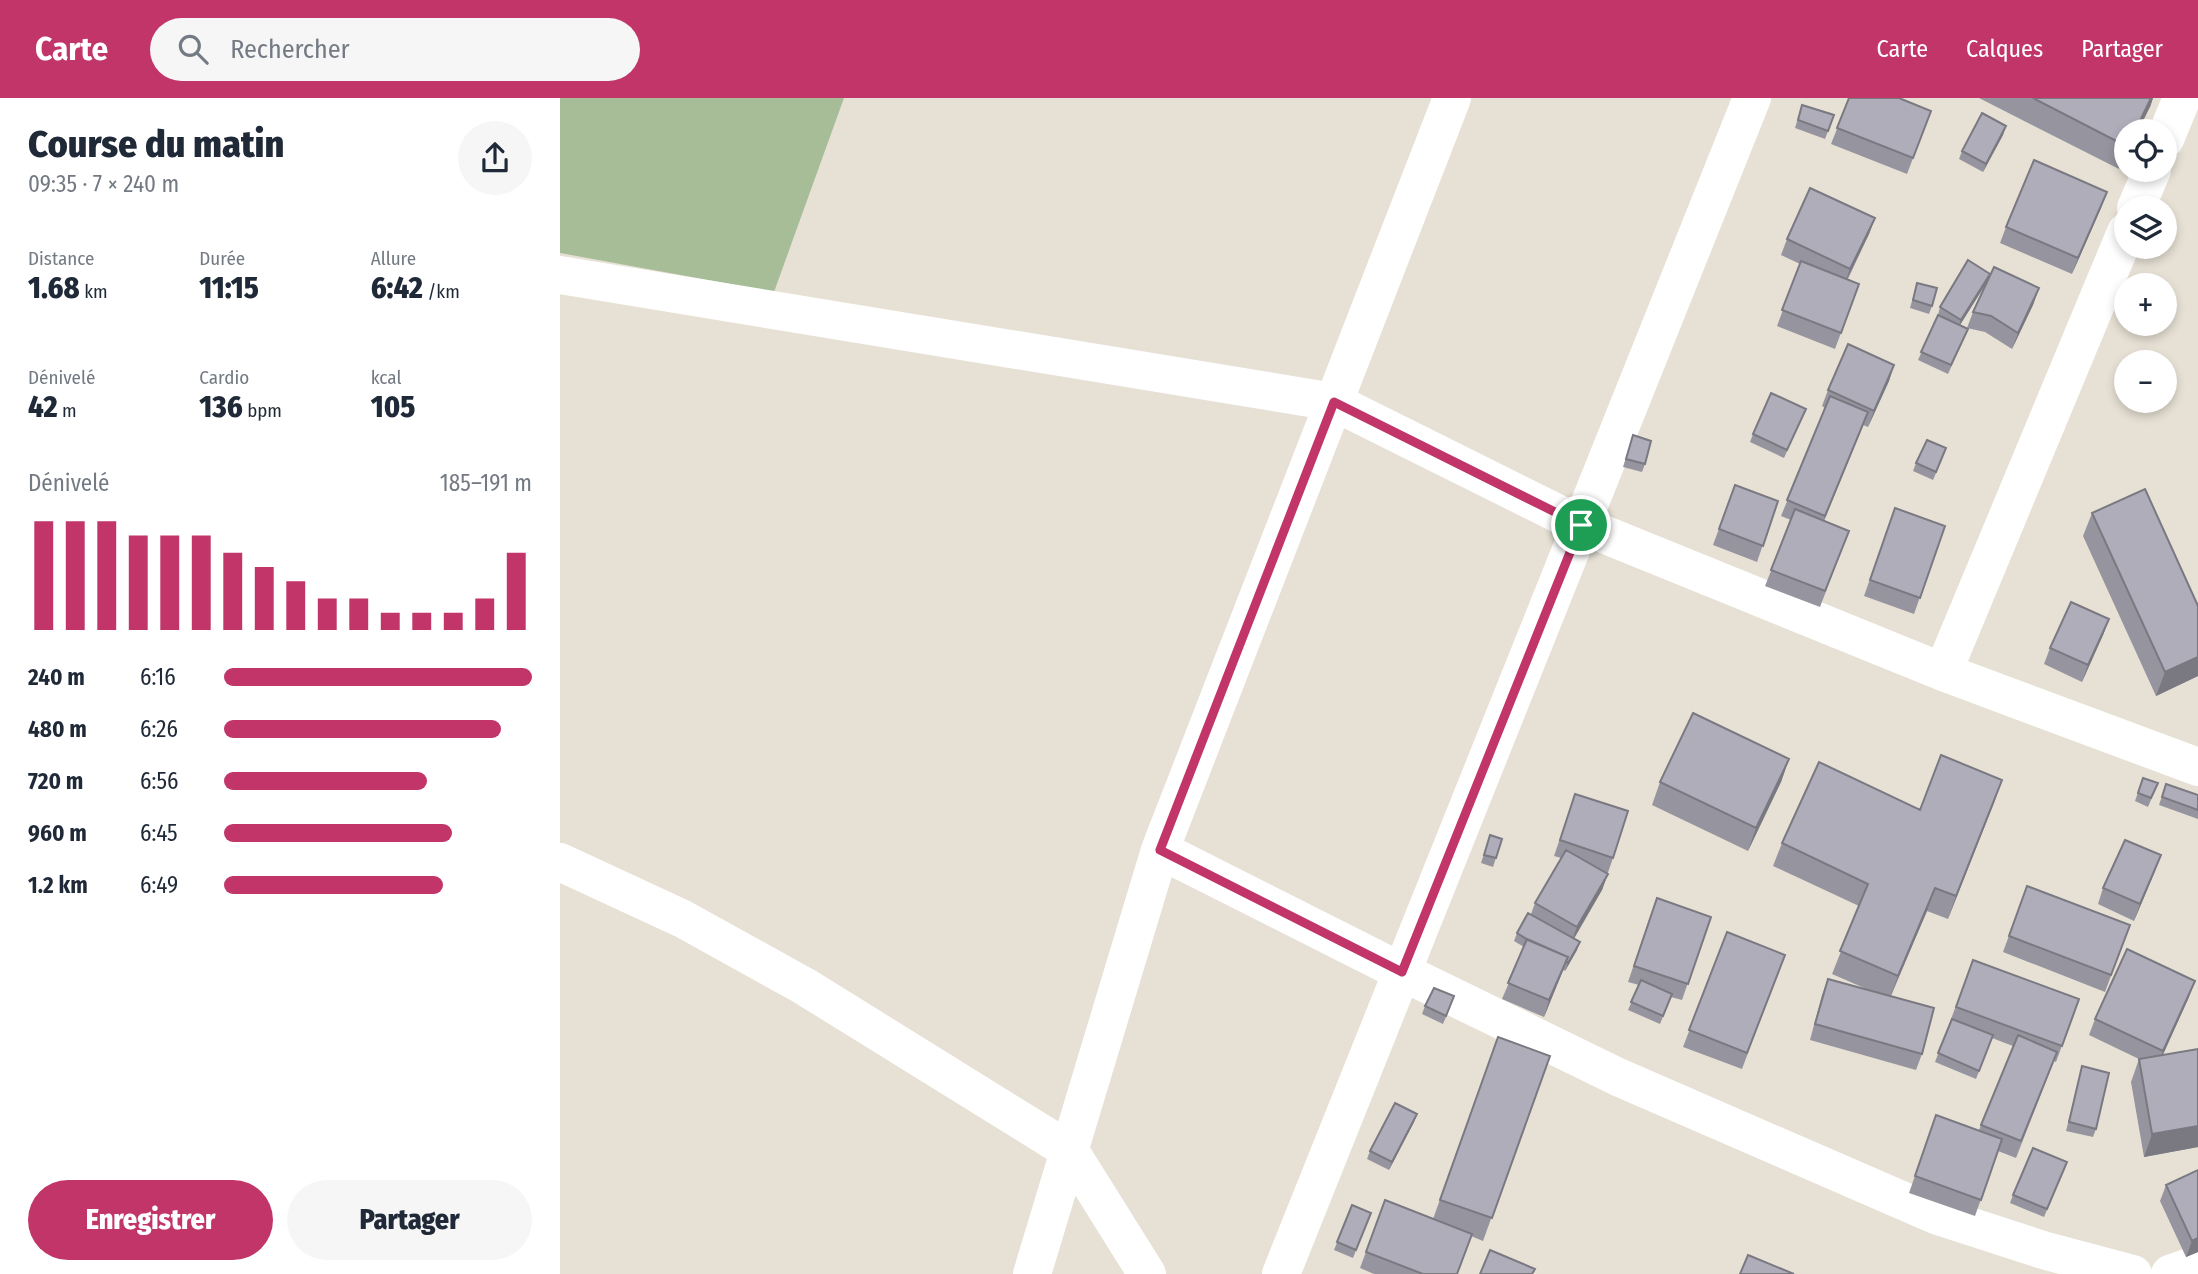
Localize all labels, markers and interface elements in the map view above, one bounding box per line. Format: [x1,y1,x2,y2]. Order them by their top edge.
search box [150,18,640,81]
text: Carte [35,29,108,69]
icon: search [174,30,212,68]
text: Rechercher [230,34,350,65]
text: Carte [1877,35,1928,63]
text: Calques [1966,35,2043,63]
text: Partager [2081,35,2163,63]
map controls [2114,119,2177,413]
button: locate [2114,119,2177,182]
text: Course du matin [28,121,284,167]
button: share [458,121,532,195]
text: 09:35 · 7 × 240 m [28,170,179,198]
button: layers [2114,196,2177,259]
text: Distance [28,247,95,270]
text: Durée [199,247,245,270]
text: Allure [371,247,416,270]
text: 1.68 [28,270,80,306]
text: 11:15 [199,270,259,306]
text: 6:42 [371,270,423,306]
button: + [2114,273,2177,336]
text: km [80,280,108,303]
text: /km [423,280,460,303]
button: − [2114,350,2177,413]
text: Dénivelé [28,366,95,389]
text: Cardio [199,366,249,389]
text: kcal [371,366,401,389]
text: 42 [28,389,58,425]
text: 136 [199,389,243,425]
text: 105 [371,389,415,425]
text: m [58,399,77,422]
text: bpm [243,399,282,422]
text: Dénivelé [28,469,109,497]
text: 185–191 m [440,469,532,497]
pin [1551,495,1611,555]
icon: arrive [1562,506,1600,544]
text: 240 m [28,663,85,691]
text: 6:16 [140,663,176,691]
text: 480 m [28,715,87,743]
text: 6:26 [140,715,178,743]
text: 720 m [28,767,83,795]
text: 6:56 [140,767,178,795]
text: 960 m [28,819,87,847]
text: 6:45 [140,819,178,847]
text: 1.2 km [28,871,88,899]
text: 6:49 [140,871,178,899]
button: Enregistrer [28,1180,273,1260]
button: Partager [287,1180,532,1260]

